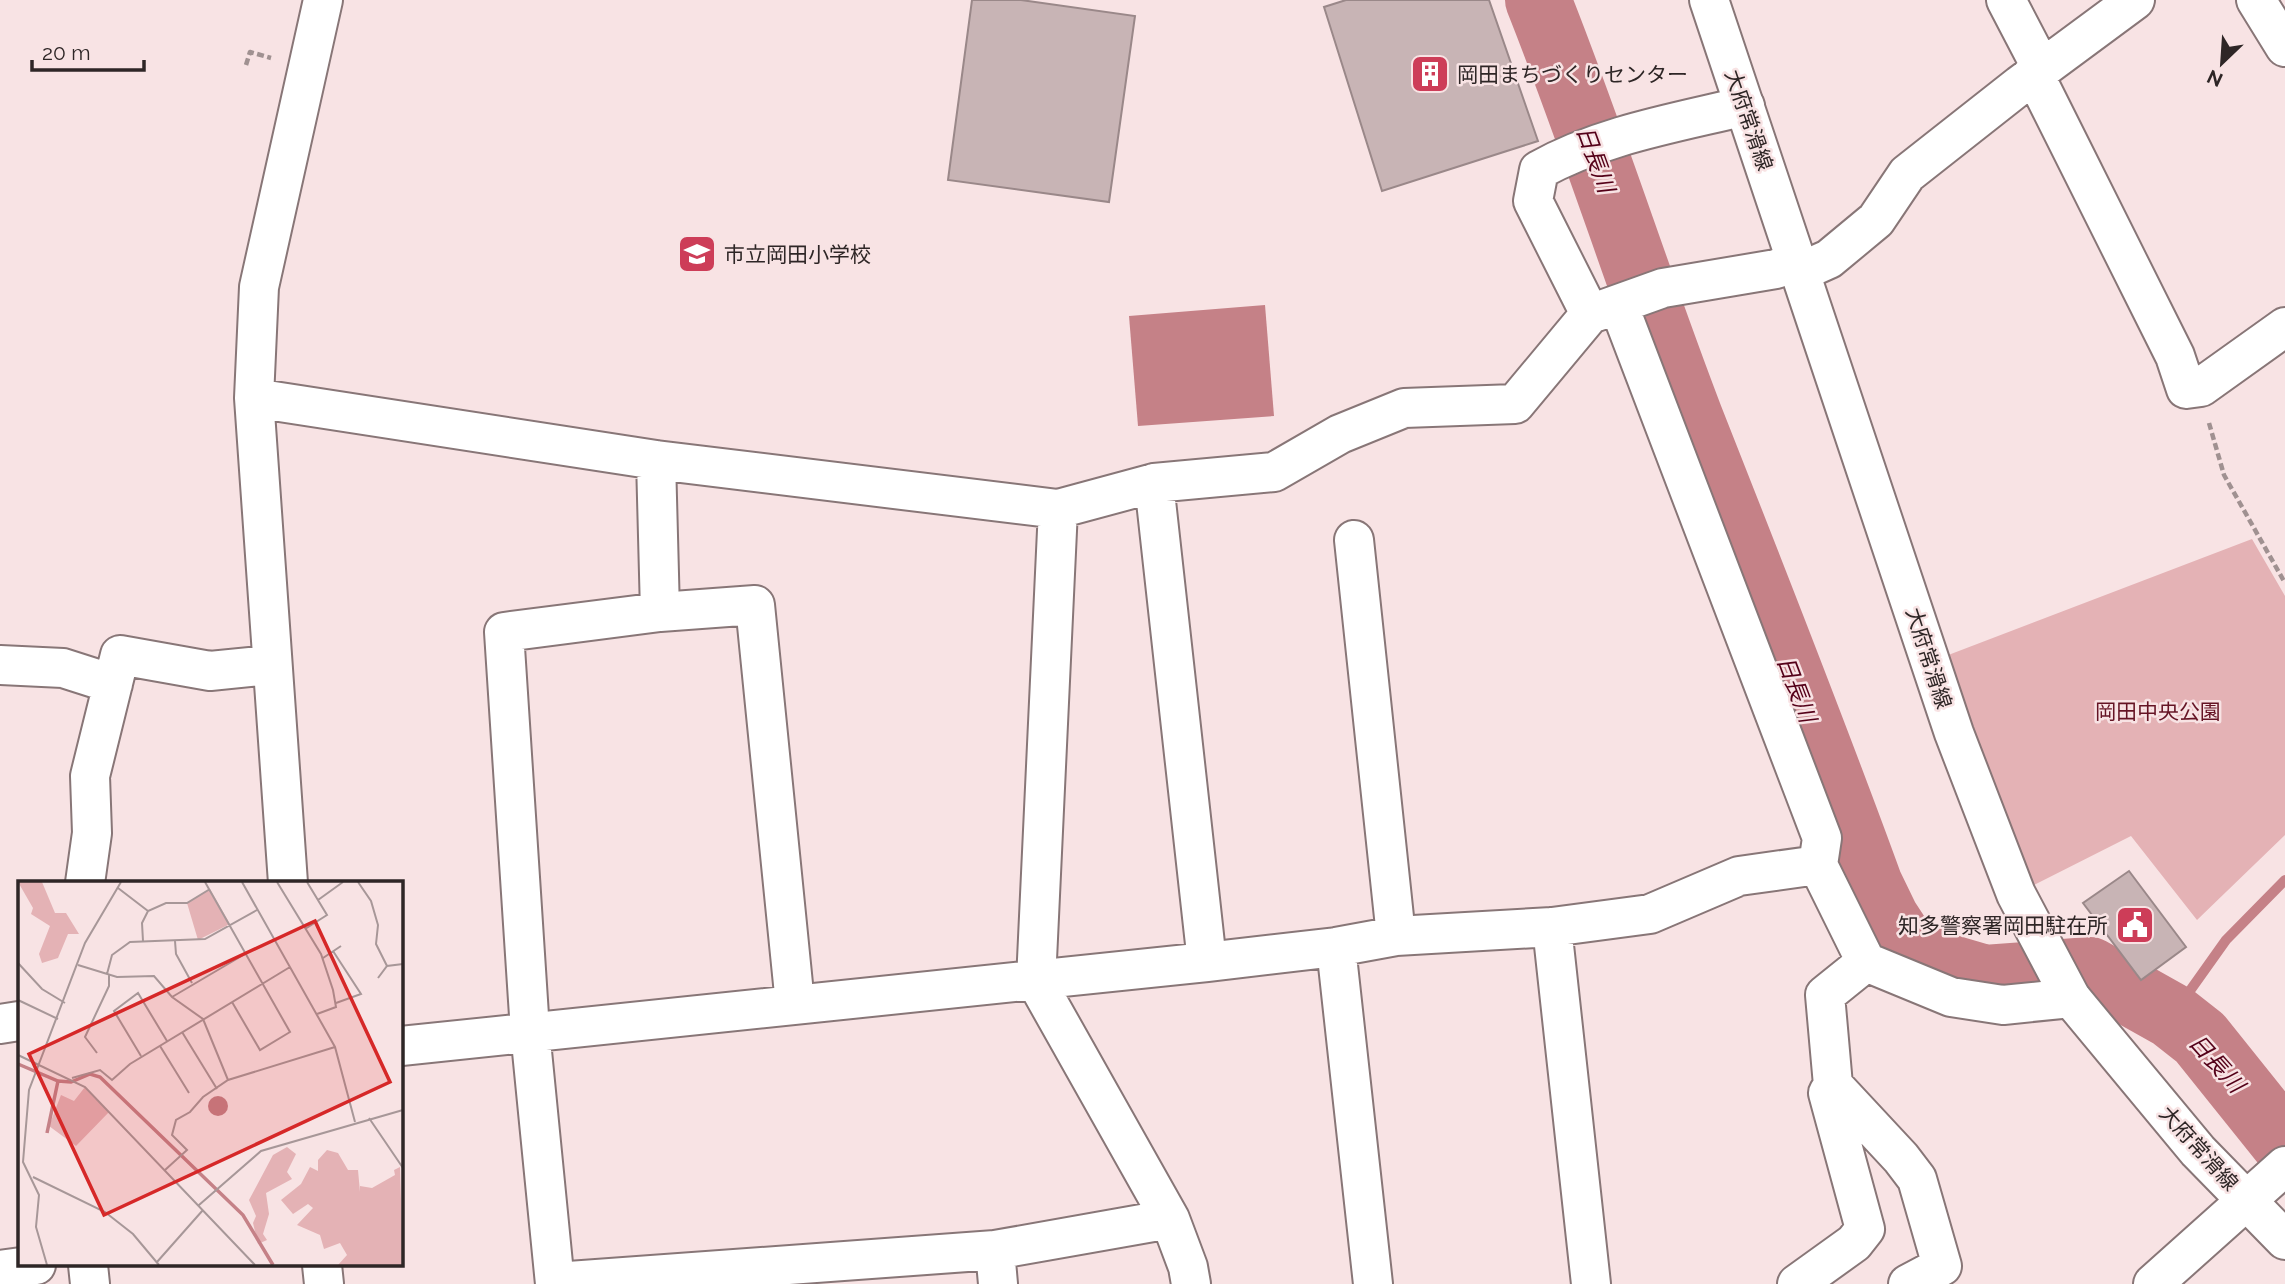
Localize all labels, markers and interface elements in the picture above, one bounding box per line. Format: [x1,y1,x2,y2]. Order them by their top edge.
scale bar [32,28,144,72]
north arrow [2187,28,2257,98]
text: 20 m [42,40,90,65]
building icon: 岡田まちづくりセンター [1409,53,1451,95]
place label: 岡田まちづくりセンター [1457,62,1688,87]
text: N [2204,65,2226,91]
street label: 大府常滑線 [1720,66,1778,174]
water label: 日長川 [1572,122,1622,199]
school or university icon: 市立岡田小学校 [676,233,718,275]
place label: 市立岡田小学校 [724,242,871,267]
street label: 大府常滑線 [1901,604,1957,712]
water label: 日長川 [1772,652,1823,729]
park label: 岡田中央公園 [2095,699,2221,724]
inset map [18,881,402,1266]
public building icon: 知多警察署岡田駐在所 [2114,904,2156,946]
place label: 知多警察署岡田駐在所 [1898,913,2108,938]
water label: 日長川 [2184,1028,2252,1100]
street label: 大府常滑線 [2155,1101,2243,1195]

